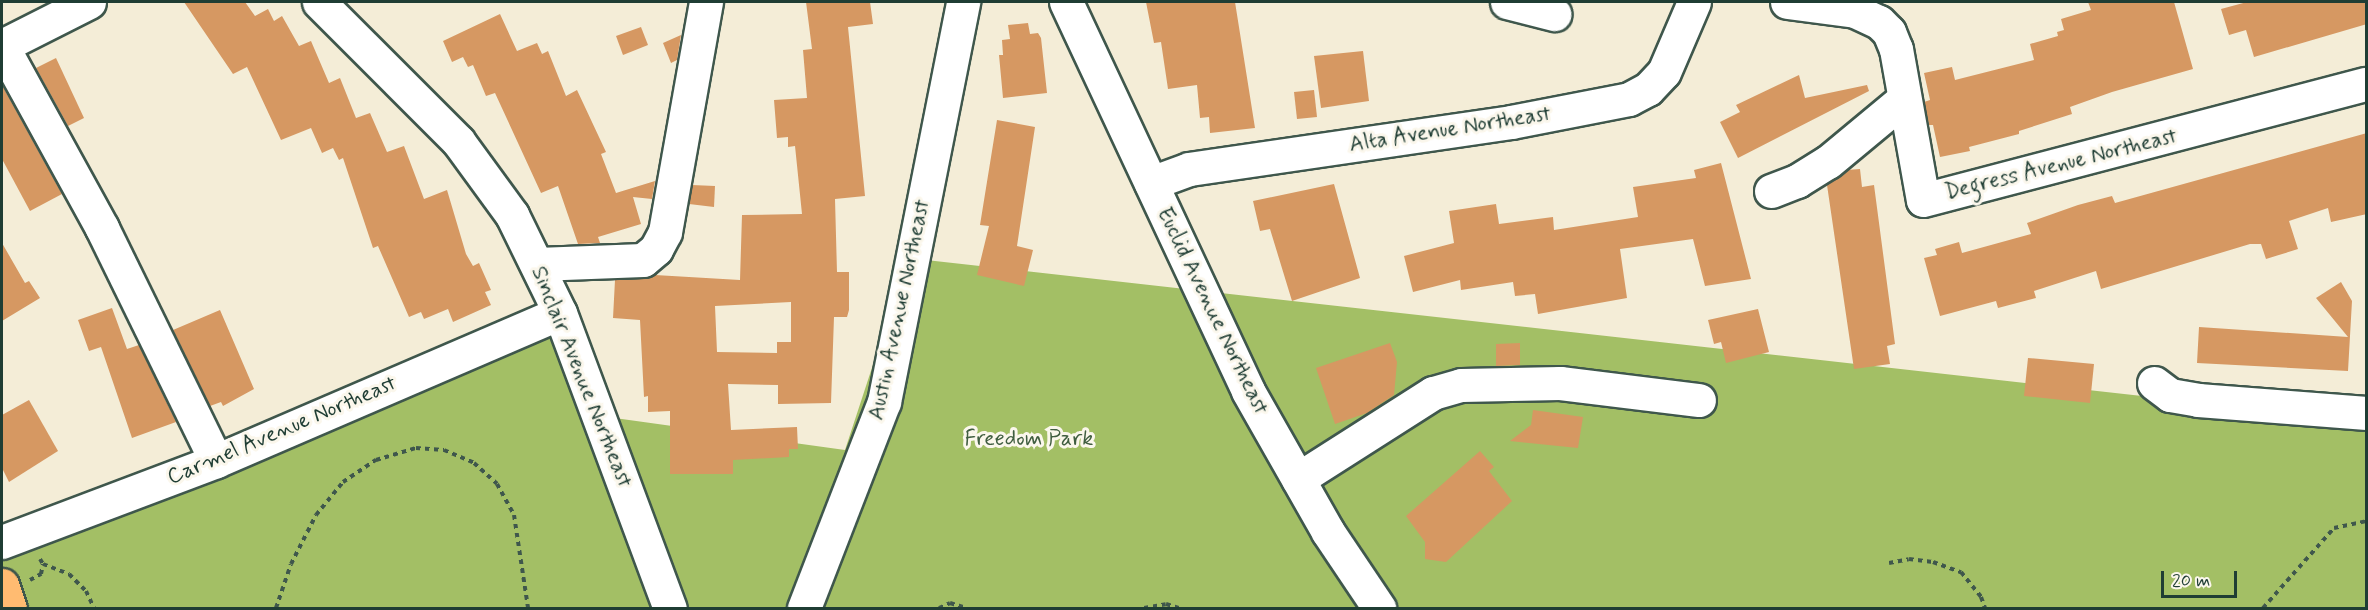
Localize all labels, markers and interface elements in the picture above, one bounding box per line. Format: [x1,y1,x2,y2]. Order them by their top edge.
street label: Alta Avenue Northeast [1346,101,1554,159]
street label: Degress Avenue Northeast [1940,123,2182,207]
street label: Austin Avenue Northeast [864,199,936,421]
street label: Euclid Avenue Northeast [1152,206,1272,416]
street label: Sinclair Avenue Northeast [524,262,638,492]
street label: Carmel Avenue Northeast [165,371,399,491]
park label: Freedom Park [965,427,1093,453]
scale bar [2164,559,2240,597]
text: 20 m [2172,569,2210,593]

